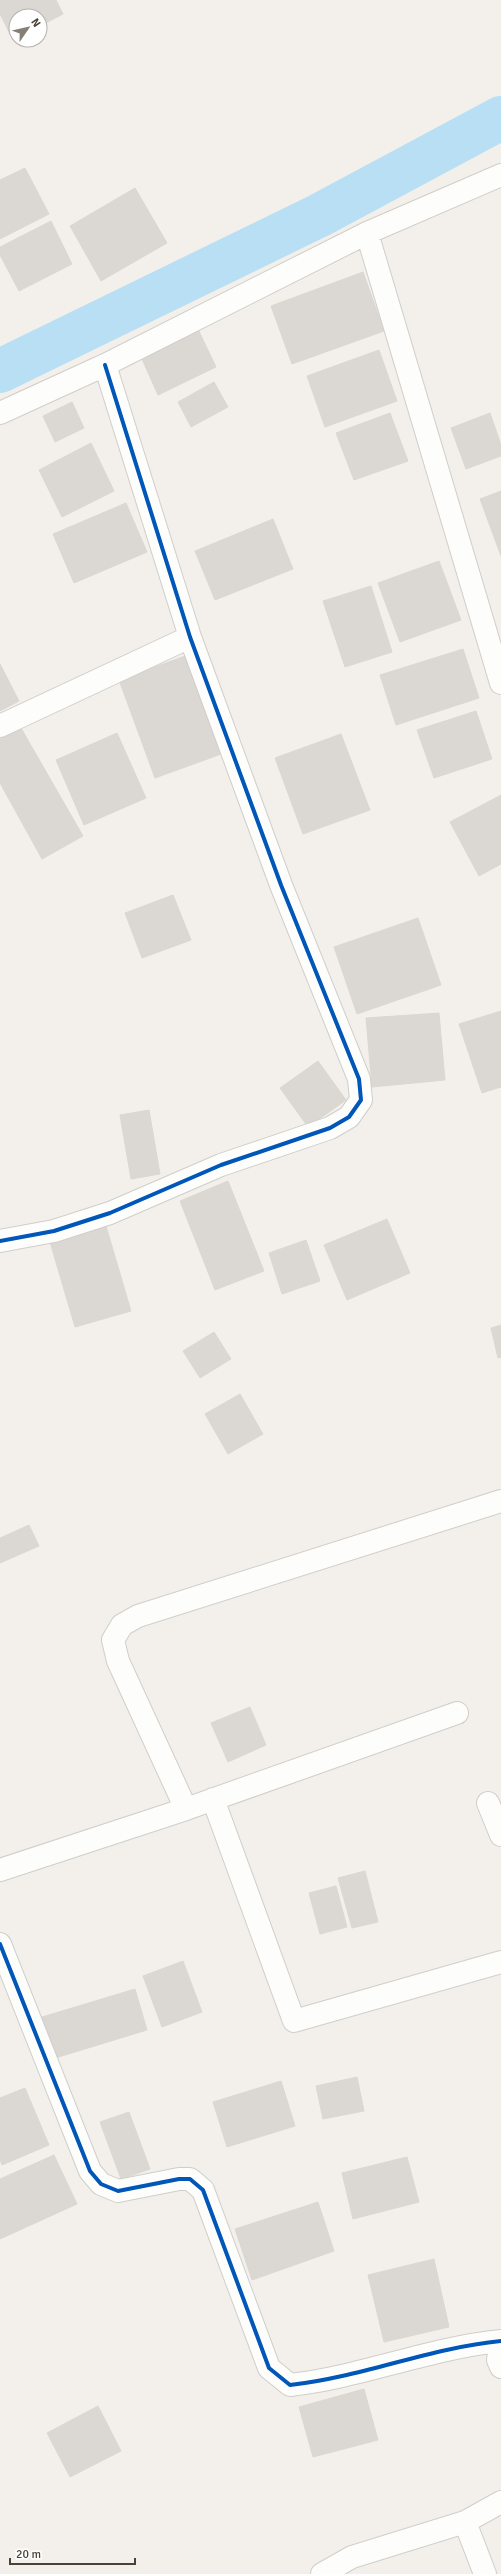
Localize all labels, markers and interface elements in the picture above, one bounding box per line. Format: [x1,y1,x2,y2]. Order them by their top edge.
north arrow [8,8,48,48]
text: N [28,16,43,29]
scale bar [10,2540,135,2566]
text: 20 m [16,2547,41,2562]

